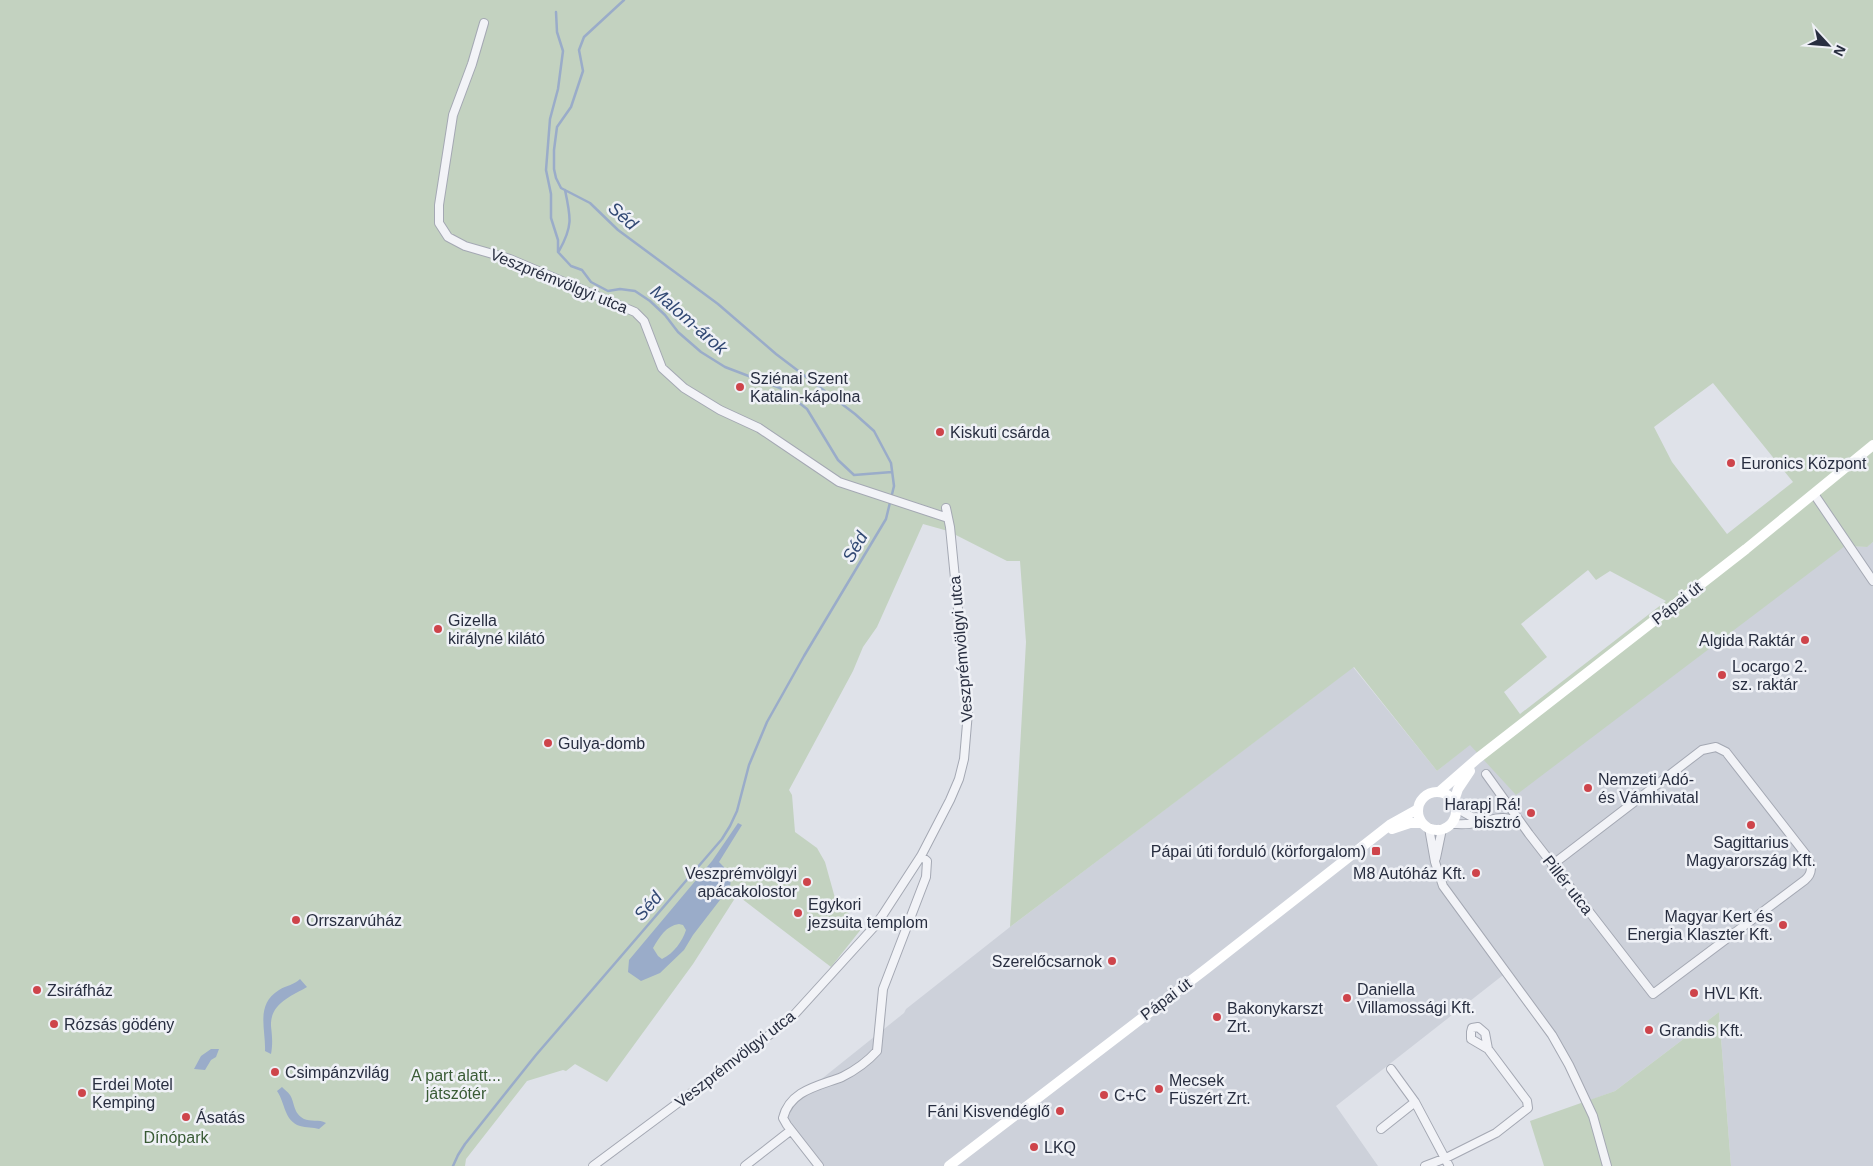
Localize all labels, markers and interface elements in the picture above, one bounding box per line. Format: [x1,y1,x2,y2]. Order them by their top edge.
north arrow [1803,20,1853,70]
text: N [1830,43,1849,59]
water label: Séd [604,198,642,235]
street label: Veszprémvölgyi utca [488,246,630,316]
water label: Malom-árok [647,281,732,359]
place label: Sziénai Szent Katalin-kápolna [750,370,860,405]
marker: Sziénai Szent Katalin-kápolna [734,381,746,393]
place label: Kiskuti csárda [950,424,1050,441]
marker: Kiskuti csárda [934,426,946,438]
place label: Euronics Központ [1741,455,1867,472]
marker: Euronics Központ [1725,457,1737,469]
water label: Séd [838,527,872,566]
street label: Veszprémvölgyi utca [946,575,976,723]
street label: Pápai út [1649,578,1706,628]
place label: Gizella királyné kilátó [448,612,545,647]
marker: Gizella királyné kilátó [432,623,444,635]
place label: Algida Raktár [1699,632,1796,649]
marker: Algida Raktár [1799,634,1811,646]
place label: Locargo 2. sz. raktár [1732,658,1808,693]
marker: Locargo 2. sz. raktár [1716,669,1728,681]
place label: Gulya-domb [558,735,645,752]
marker: Gulya-domb [542,737,554,749]
place label: Nemzeti Adó- és Vámhivatal [1598,771,1699,806]
marker: Nemzeti Adó- és Vámhivatal [1582,782,1594,794]
place label: Harapj Rá! bisztró [1445,796,1521,831]
marker: Harapj Rá! bisztró [1525,807,1537,819]
marker: Sagittarius Magyarország Kft. [1745,819,1757,831]
place label: Sagittarius Magyarország Kft. [1686,834,1816,869]
place label: Pápai úti forduló (körforgalom) [1151,843,1366,860]
marker: Pápai úti forduló (körforgalom) [1370,845,1382,857]
street label: Pillér utca [1540,852,1596,918]
place label: Veszprémvölgyi apácakolostor [685,865,798,900]
place label: M8 Autóház Kft. [1353,865,1466,882]
marker: M8 Autóház Kft. [1470,867,1482,879]
marker: Veszprémvölgyi apácakolostor [801,876,813,888]
water label: Séd [630,887,667,925]
place label: Egykori jezsuita templom [807,896,928,931]
marker: Egykori jezsuita templom [792,907,804,919]
place label: Magyar Kert és Energia Klaszter Kft. [1627,908,1773,943]
place label: Orrszarvúház [306,912,402,929]
marker: Orrszarvúház [290,914,302,926]
marker: Magyar Kert és Energia Klaszter Kft. [1777,919,1789,931]
place label: Szerelőcsarnok [992,953,1103,970]
marker: Szerelőcsarnok [1106,955,1118,967]
street label: Pápai út [1137,974,1195,1023]
place label: Daniella Villamossági Kft. [1357,981,1475,1016]
place label: Zsiráfház [47,982,113,999]
marker: Zsiráfház [31,984,43,996]
place label: HVL Kft. [1704,985,1763,1002]
marker: HVL Kft. [1688,987,1700,999]
marker: Daniella Villamossági Kft. [1341,992,1353,1004]
place label: Bakonykarszt Zrt. [1227,1000,1324,1035]
street label: Veszprémvölgyi utca [672,1007,798,1111]
marker: Bakonykarszt Zrt. [1211,1011,1223,1023]
place label: Rózsás gödény [64,1016,174,1033]
marker: Rózsás gödény [48,1018,60,1030]
place label: Grandis Kft. [1659,1022,1743,1039]
marker: Grandis Kft. [1643,1024,1655,1036]
place label: Csimpánzvilág [285,1064,389,1081]
marker: Csimpánzvilág [269,1066,281,1078]
park label: A part alatt... játszótér [411,1067,501,1102]
place label: Mecsek Füszért Zrt. [1169,1072,1251,1107]
place label: Erdei Motel Kemping [92,1076,173,1111]
marker: Mecsek Füszért Zrt. [1153,1083,1165,1095]
marker: Erdei Motel Kemping [76,1087,88,1099]
place label: C+C [1114,1087,1146,1104]
marker: C+C [1098,1089,1110,1101]
place label: Fáni Kisvendéglő [927,1103,1050,1120]
marker: Fáni Kisvendéglő [1054,1105,1066,1117]
place label: Ásatás [196,1108,245,1126]
marker: Ásatás [180,1111,192,1123]
park label: Dínópark [144,1129,209,1146]
place label: LKQ [1044,1139,1076,1156]
marker: LKQ [1028,1141,1040,1153]

